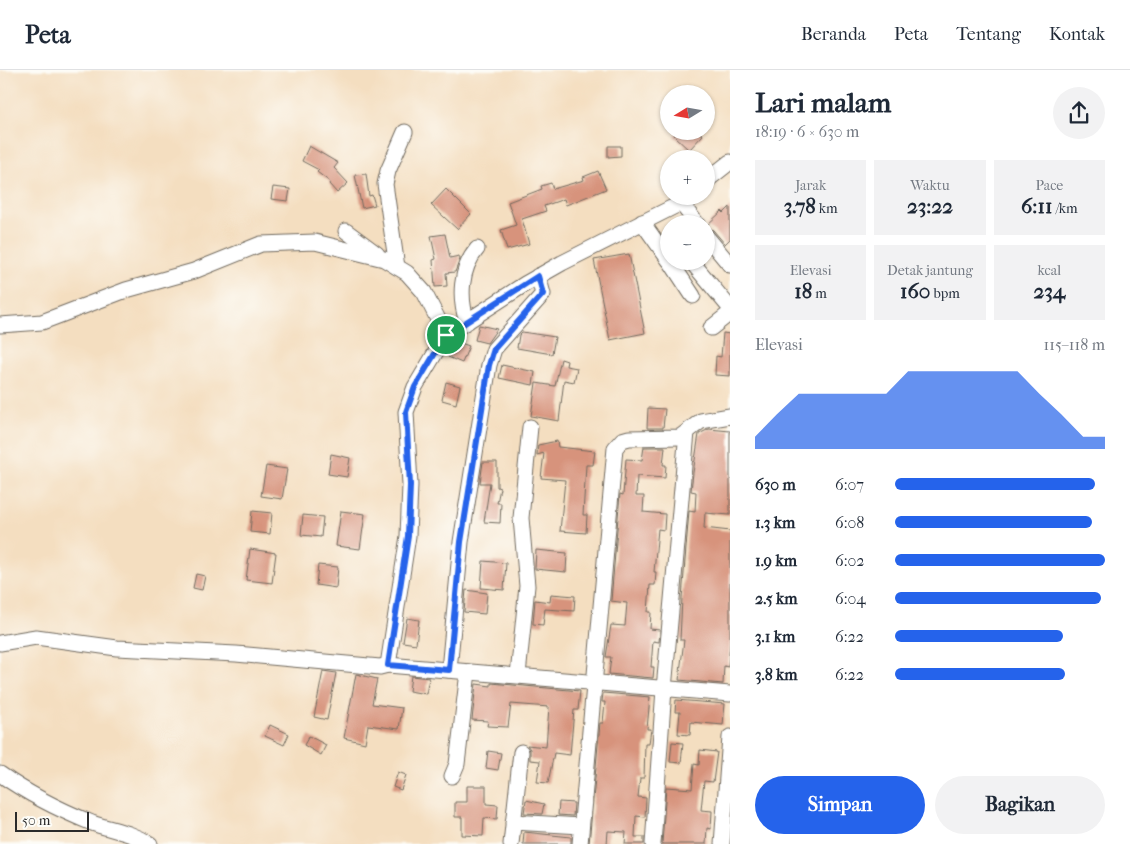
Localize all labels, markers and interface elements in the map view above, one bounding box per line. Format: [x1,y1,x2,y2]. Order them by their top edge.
text: Peta [25,21,70,49]
text: Beranda [801,24,866,45]
text: Peta [894,24,928,45]
text: Tentang [956,24,1021,45]
text: Kontak [1049,24,1105,45]
north arrow [660,85,715,140]
map controls [660,85,715,270]
text: Lari malam [755,86,891,119]
button: share [1053,87,1105,139]
text: 18:19 · 6 × 630 m [755,122,859,141]
button: + [660,150,715,205]
text: Jarak [795,177,826,194]
text: Waktu [910,177,950,194]
text: Pace [1035,177,1063,194]
text: 3.78 [784,194,816,218]
text: 23:22 [907,194,953,218]
text: 6:11 [1021,194,1052,218]
text: km [816,200,838,217]
text: /km [1052,200,1078,217]
button: − [660,215,715,270]
text: Elevasi [790,262,832,279]
text: Detak jantung [887,262,973,279]
text: kcal [1038,262,1061,279]
text: 18 [794,279,812,303]
text: 160 [900,279,930,303]
text: 234 [1033,279,1065,303]
text: m [812,285,827,302]
text: bpm [930,285,960,302]
pin [425,314,467,356]
icon: arrive [432,321,460,349]
text: Elevasi [755,335,803,354]
text: 115–118 m [1044,335,1105,354]
text: 630 m [755,475,796,494]
text: 6:07 [835,475,864,494]
text: 1.3 km [755,513,795,532]
text: 6:08 [835,513,864,532]
text: 1.9 km [755,551,797,570]
text: 6:02 [835,551,865,570]
text: 2.5 km [755,589,798,608]
text: 6:04 [835,589,866,608]
text: 3.1 km [755,627,795,646]
text: 6:22 [835,627,864,646]
text: 3.8 km [755,665,798,684]
text: 6:22 [835,665,864,684]
button: Simpan [755,776,925,834]
button: Bagikan [935,776,1105,834]
scale bar [15,809,89,832]
text: 50 m [22,812,50,829]

